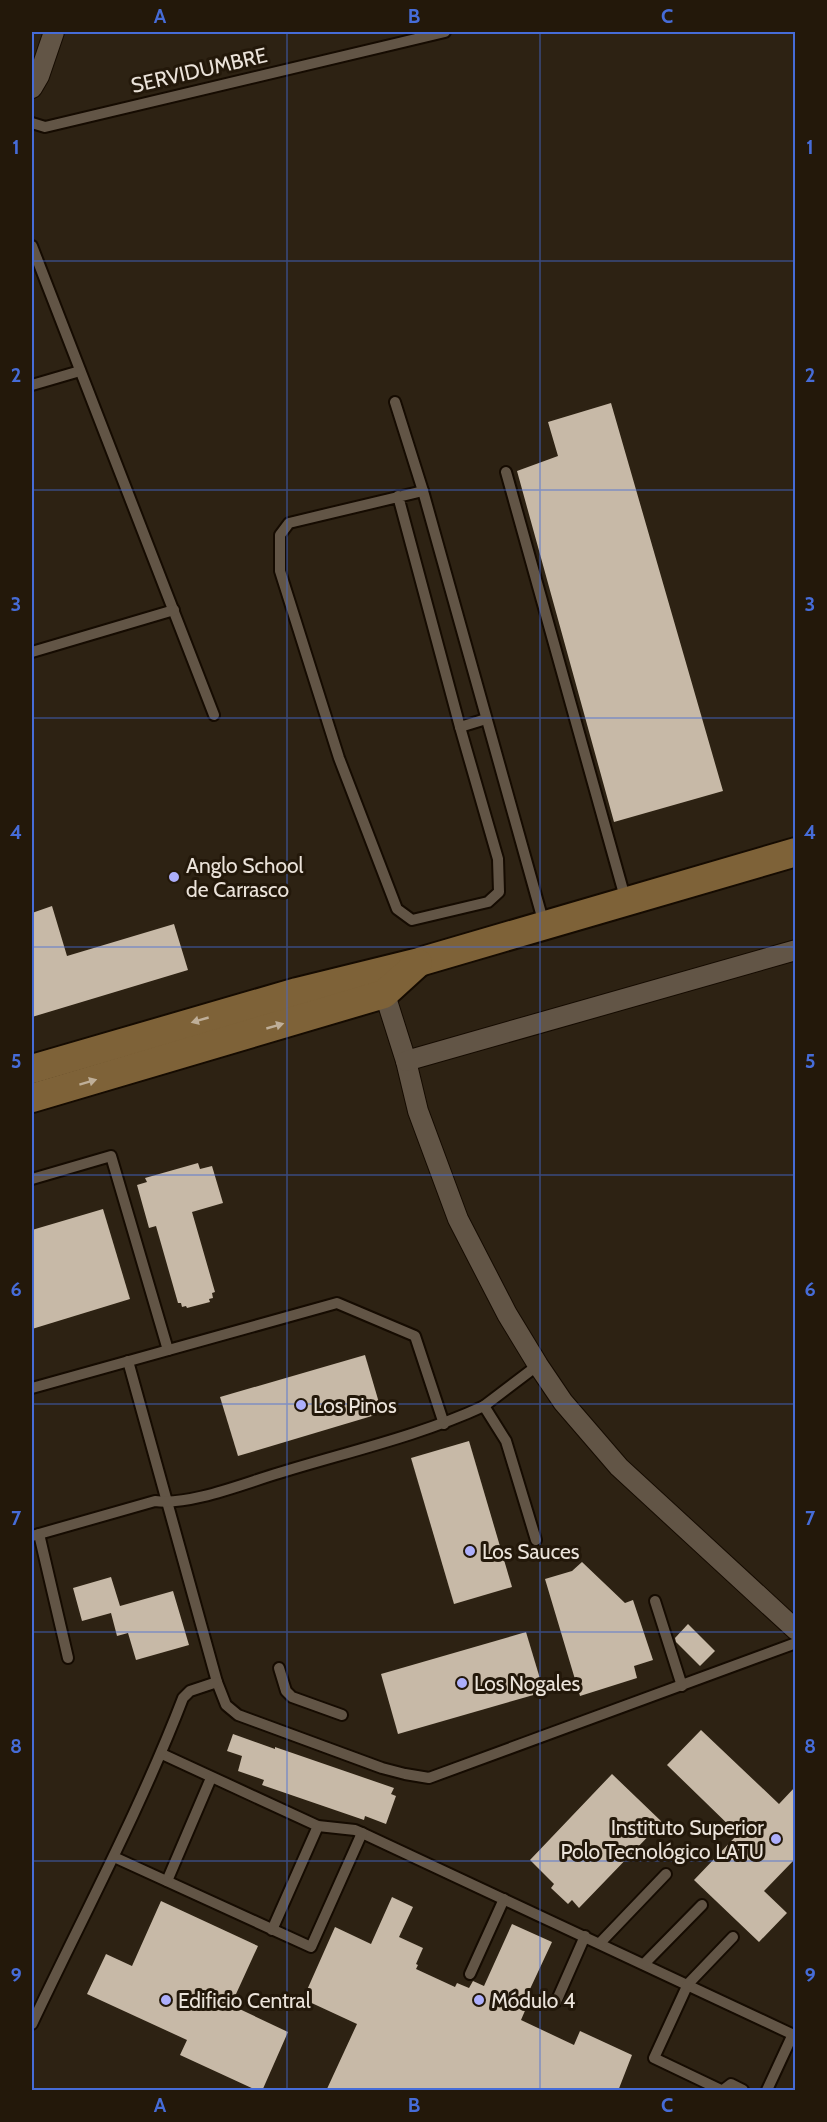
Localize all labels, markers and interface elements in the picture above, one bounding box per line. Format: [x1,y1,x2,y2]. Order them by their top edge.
text: A [154,4,167,28]
text: B [408,4,420,28]
text: C [661,4,673,28]
street label: SERVIDUMBRE [129,42,269,98]
text: 1 [12,135,20,159]
text: 1 [806,135,814,159]
text: 2 [11,363,21,387]
text: 2 [805,363,815,387]
text: 3 [11,592,21,616]
text: 3 [805,592,815,616]
text: 4 [10,820,22,844]
text: 4 [804,820,816,844]
place label: Anglo School de Carrasco [186,853,304,902]
marker: Anglo School de Carrasco [167,870,181,884]
one-way arrow [191,1016,209,1025]
one-way arrow [266,1021,284,1030]
text: 5 [11,1049,21,1073]
text: 5 [805,1049,815,1073]
one-way arrow [79,1077,97,1086]
text: 6 [10,1277,22,1301]
text: 6 [804,1277,816,1301]
place label: Los Pinos [313,1393,397,1418]
marker: Los Pinos [294,1398,308,1412]
text: 7 [11,1506,22,1530]
text: 7 [805,1506,816,1530]
place label: Los Sauces [482,1539,580,1564]
marker: Los Sauces [463,1544,477,1558]
place label: Los Nogales [474,1671,580,1696]
marker: Los Nogales [455,1676,469,1690]
text: 8 [10,1734,22,1758]
text: 8 [804,1734,816,1758]
place label: Instituto Superior Polo Tecnológico LATU [560,1815,764,1864]
marker: Instituto Superior Polo Tecnológico LATU [769,1832,783,1846]
text: 9 [10,1963,22,1987]
text: 9 [804,1963,816,1987]
place label: Edificio Central [178,1988,311,2013]
place label: Módulo 4 [491,1988,575,2013]
marker: Edificio Central [159,1993,173,2007]
marker: Módulo 4 [472,1993,486,2007]
text: A [154,2093,167,2117]
text: B [408,2093,420,2117]
text: C [661,2093,673,2117]

